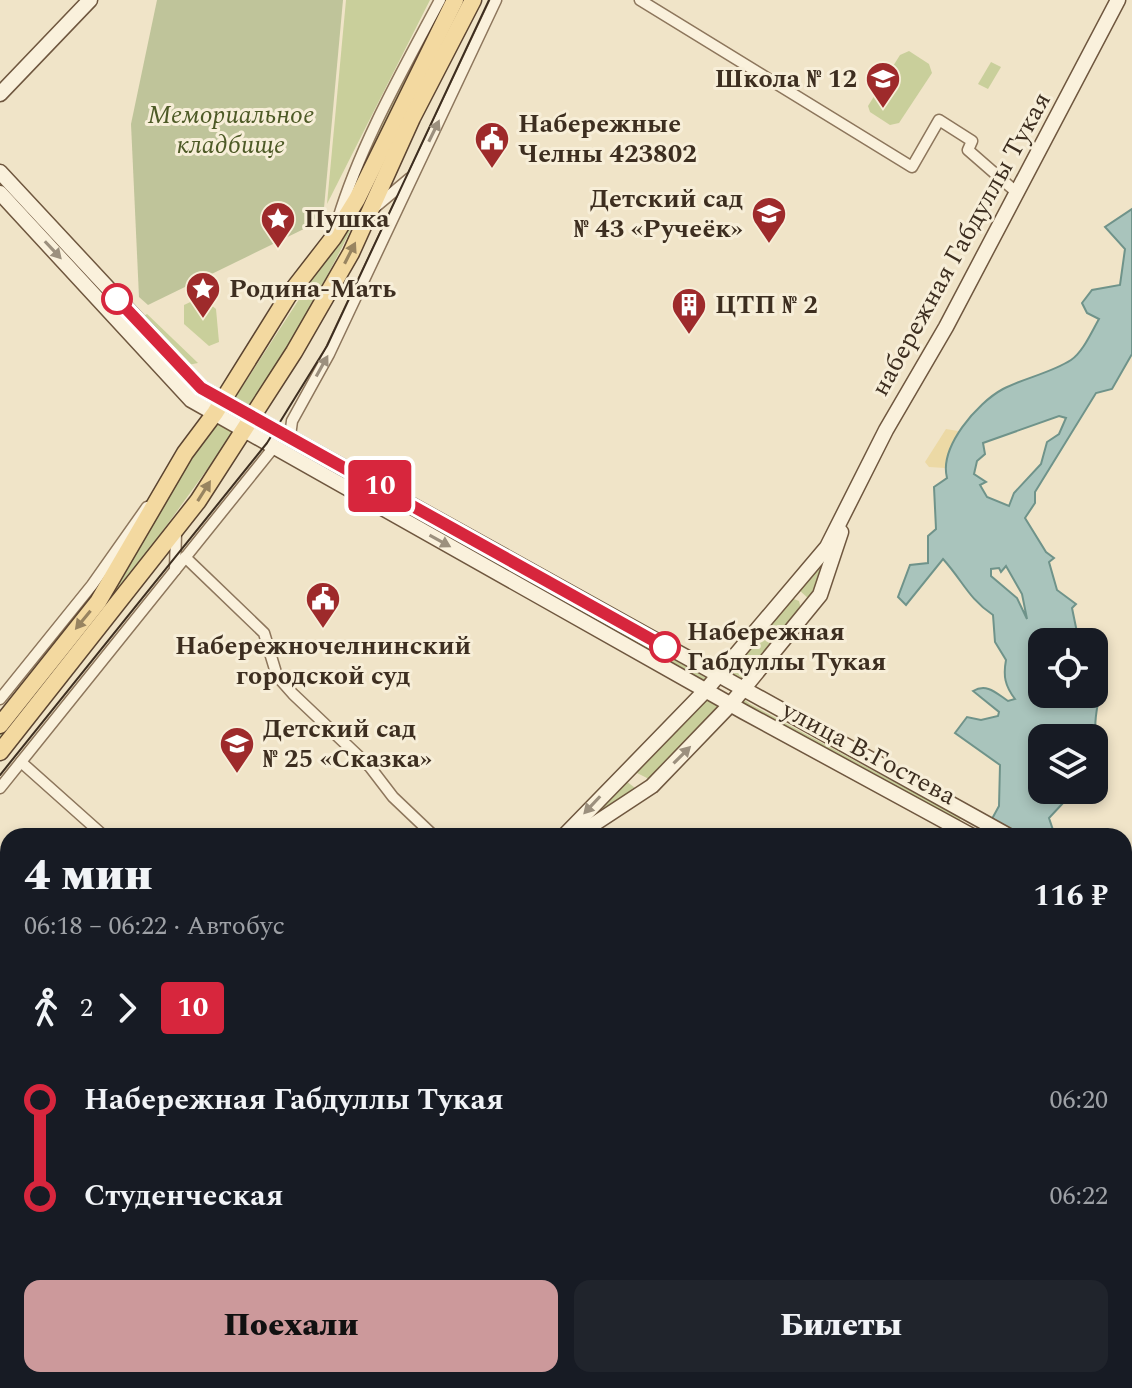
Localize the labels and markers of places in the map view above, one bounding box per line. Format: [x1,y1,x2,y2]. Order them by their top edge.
place label: Школа № 12 [715,59,857,99]
school or university icon: Школа № 12 [864,60,902,110]
place label: Набережные Челны 423802 [518,104,697,174]
public building icon: Набережные Челны 423802 [473,120,511,170]
place label: Детский сад № 43 «Ручеёк» [574,179,743,249]
school or university icon: Детский сад № 43 «Ручеёк» [750,195,788,245]
place label: Пушка [304,199,390,239]
place icon: Пушка [259,200,297,250]
place label: Родина-Мать [229,269,396,309]
place icon: Родина-Мать [184,270,222,320]
unlabelled marker [102,284,132,314]
place label: ЦТП № 2 [715,285,818,325]
building icon: ЦТП № 2 [670,286,708,336]
public building icon: Набережночелнинский городской суд [304,580,342,630]
place label: Набережная Габдуллы Тукая [687,612,886,682]
place label: Набережночелнинский городской суд [175,626,471,696]
marker: Набережная Габдуллы Тукая [650,632,680,662]
place label: Детский сад № 25 «Сказка» [263,709,432,779]
school or university icon: Детский сад № 25 «Сказка» [218,725,256,775]

